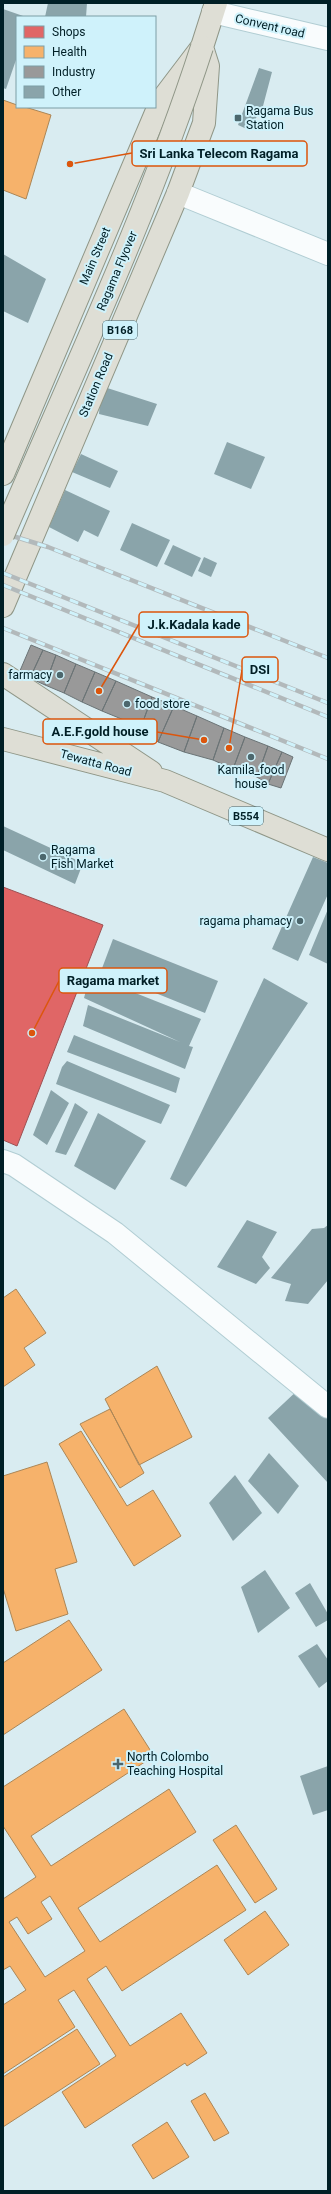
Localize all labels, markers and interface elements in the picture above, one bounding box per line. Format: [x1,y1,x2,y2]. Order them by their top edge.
street label: Convent road [234,11,306,41]
legend [16,16,156,108]
text: Shops [52,25,86,39]
text: Health [52,45,87,59]
text: Industry [52,65,96,79]
text: Other [52,85,81,99]
place label: Ragama Bus Station [246,104,314,132]
marker: Ragama Bus Station [233,113,243,123]
callout: Sri Lanka Telecom Ragama [132,141,307,166]
text: Sri Lanka Telecom Ragama [140,146,299,161]
street label: Main Street [77,225,113,287]
street label: Ragama Flyover [94,229,140,313]
road number: B168 [103,321,137,339]
street label: Station Road [76,351,116,419]
callout: J.k.Kadala kade [139,612,248,637]
text: J.k.Kadala kade [147,617,241,632]
callout: DSI [242,657,278,682]
text: DSI [250,662,270,677]
place label: farmacy [8,668,52,682]
marker: farmacy [55,670,65,680]
place label: food store [135,697,190,711]
marker: food store [122,699,132,709]
callout: A.E.F.gold house [43,719,157,744]
text: A.E.F.gold house [51,724,149,739]
street label: Tewatta Road [59,747,133,779]
marker: Kamila_food house [246,752,256,762]
place label: Kamila_food house [218,763,284,791]
road number: B554 [229,807,263,825]
place label: Ragama Fish Market [51,843,114,871]
marker: Ragama Fish Market [38,852,48,862]
place label: ragama phamacy [199,914,292,928]
marker: ragama phamacy [295,916,305,926]
callout: Ragama market [59,968,167,993]
text: Ragama market [67,973,160,988]
place label: North Colombo Teaching Hospital [127,1750,223,1778]
marker: North Colombo Teaching Hospital [112,1758,124,1770]

